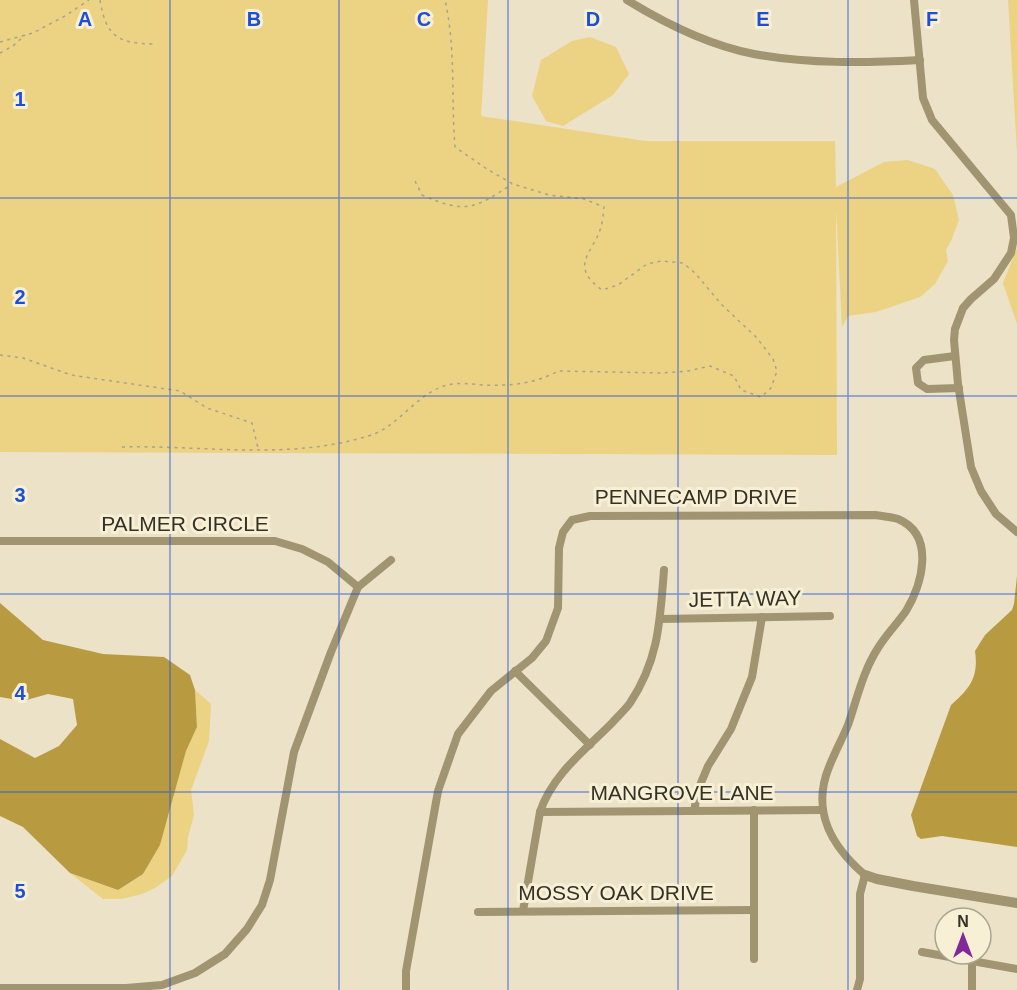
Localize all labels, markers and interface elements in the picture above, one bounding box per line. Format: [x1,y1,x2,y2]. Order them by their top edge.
text: A [78,8,92,30]
text: B [247,8,261,30]
text: C [417,8,431,30]
text: D [586,8,600,30]
text: E [756,8,770,30]
text: F [926,8,938,30]
text: 1 [14,88,26,110]
text: 2 [14,286,26,308]
text: 3 [14,484,26,506]
street label: PENNECAMP DRIVE [595,485,797,508]
street label: PALMER CIRCLE [101,512,269,535]
street label: JETTA WAY [688,586,802,611]
text: 4 [14,682,26,704]
street label: MANGROVE LANE [590,781,774,804]
text: 5 [14,880,26,902]
street label: MOSSY OAK DRIVE [518,881,714,904]
north arrow [933,906,993,966]
text: N [957,913,969,930]

